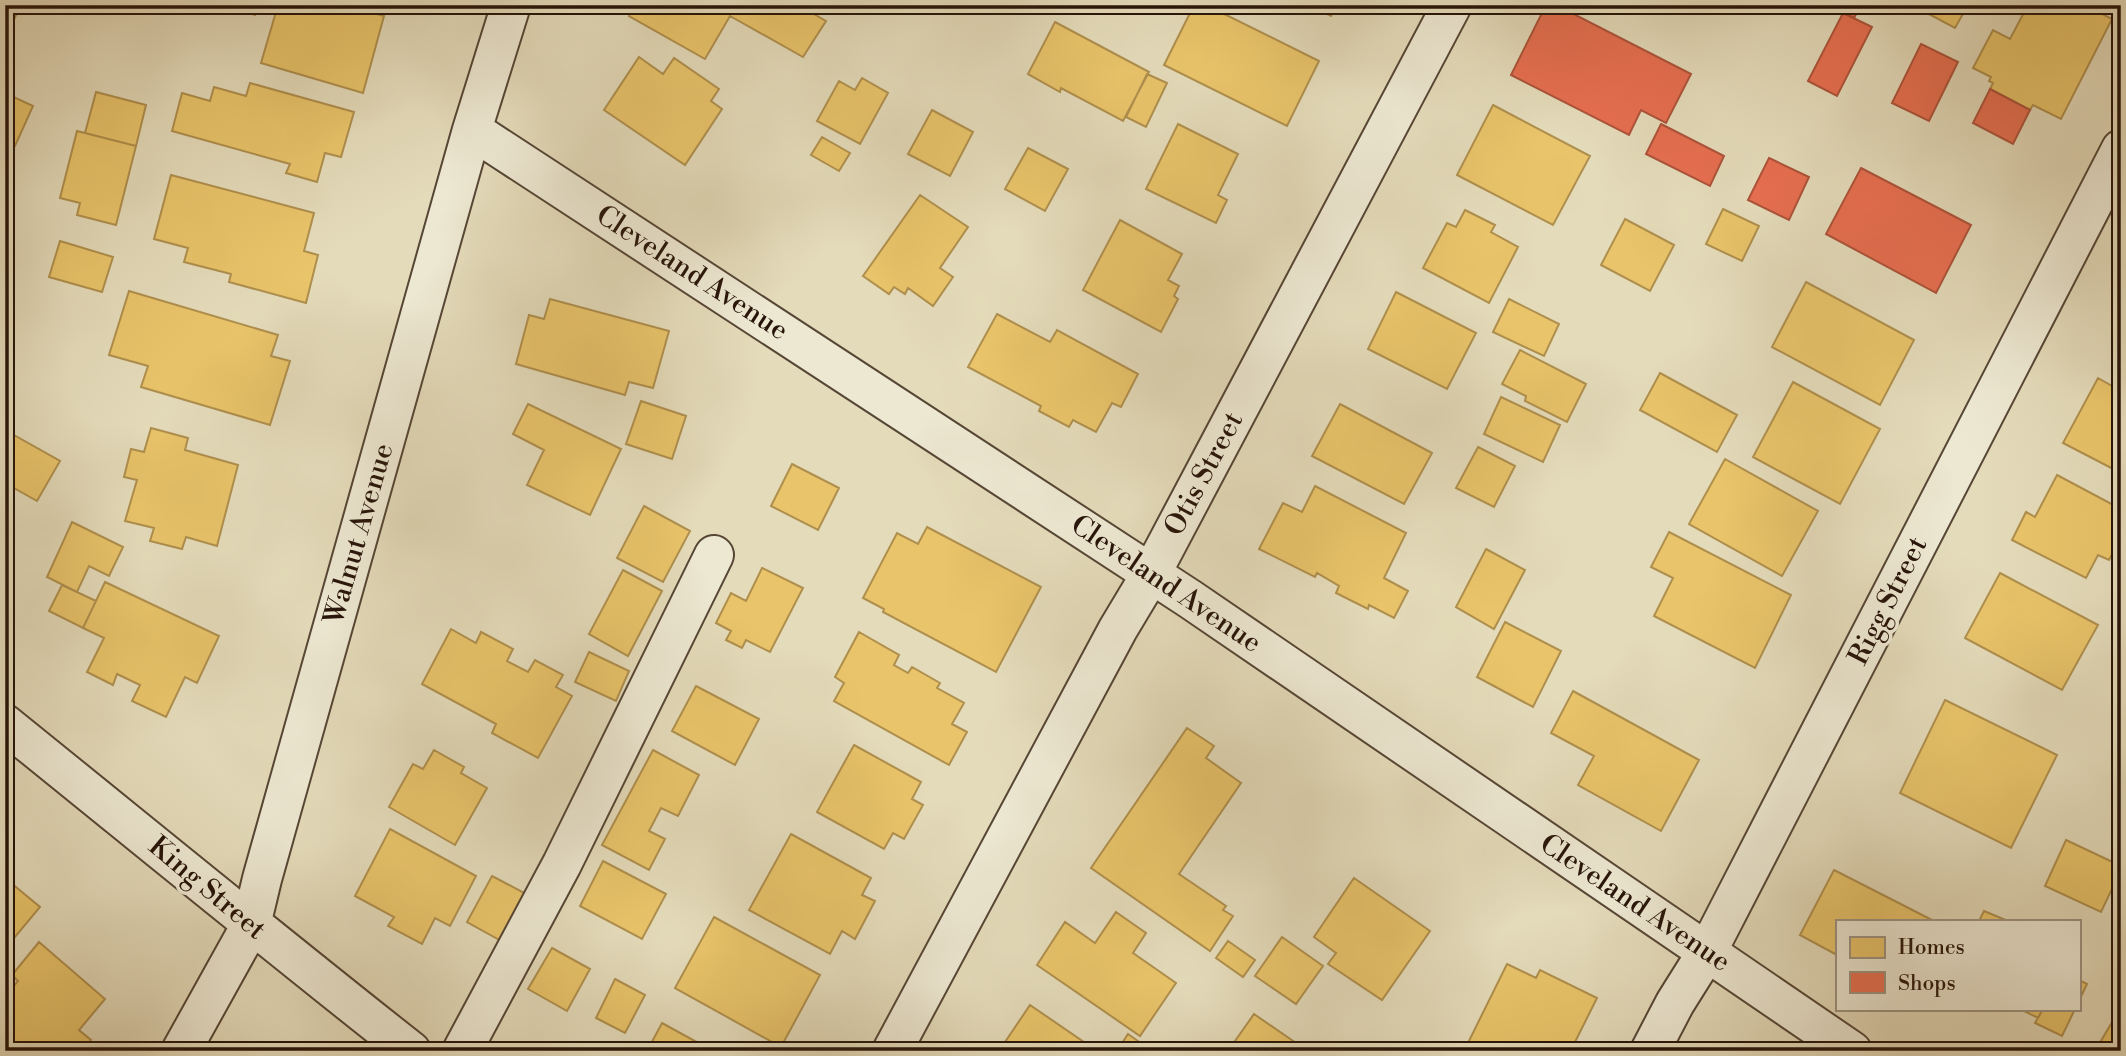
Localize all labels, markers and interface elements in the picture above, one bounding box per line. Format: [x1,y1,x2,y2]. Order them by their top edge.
street label: Cleveland Avenue [589,198,795,348]
street label: Otis Street [1157,406,1251,542]
street label: Walnut Avenue [316,439,402,630]
street label: Cleveland Avenue [1064,507,1268,661]
street label: Rigg Street [1841,531,1935,671]
street label: Cleveland Avenue [1533,826,1737,980]
street label: King Street [141,829,273,947]
legend [1836,920,2080,1010]
text: Homes [1898,935,1965,961]
text: Shops [1898,971,1956,997]

